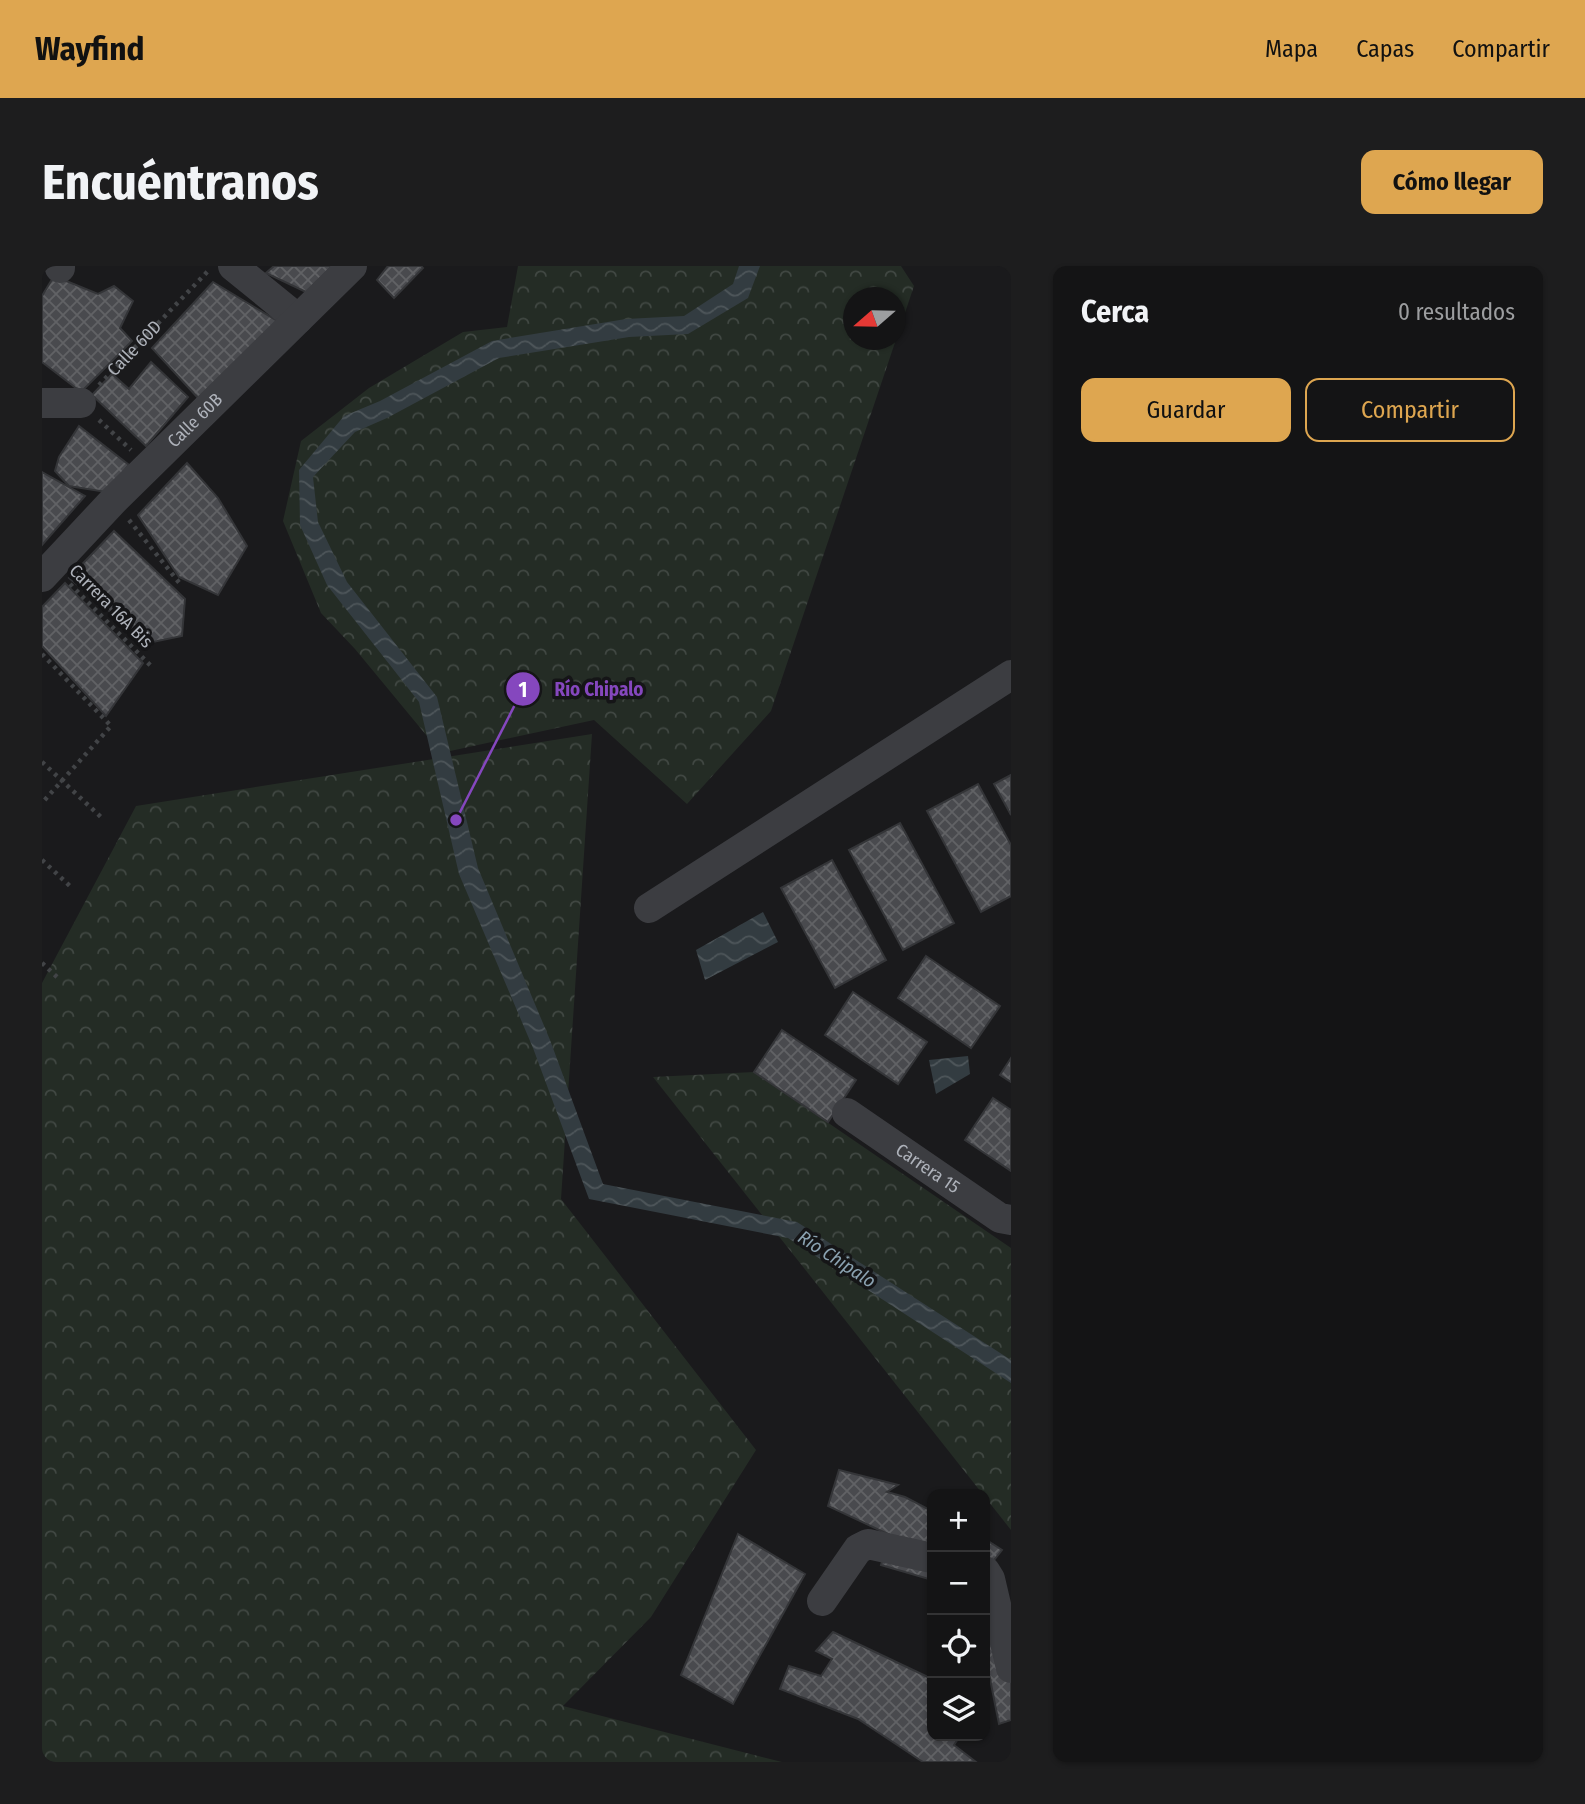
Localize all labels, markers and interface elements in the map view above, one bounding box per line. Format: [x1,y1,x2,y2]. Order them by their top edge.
text: Wayfind [35,29,144,69]
text: Mapa [1265,35,1318,63]
text: Capas [1356,35,1414,63]
text: Compartir [1452,35,1550,63]
button: Cómo llegar [1361,150,1543,214]
text: Encuéntranos [42,153,319,212]
north arrow [843,287,906,350]
text: Cerca [1081,294,1149,330]
text: 0 resultados [1398,298,1515,326]
street label: Calle 60D [102,316,166,381]
button: Guardar [1081,378,1291,442]
button: Compartir [1305,378,1515,442]
street label: Calle 60B [163,388,227,452]
street label: Carrera 16A Bis [65,560,158,653]
callout: Río Chipalo [506,669,658,709]
text: 1 [519,677,527,703]
text: Río Chipalo [555,678,644,701]
street label: Carrera 15 [892,1139,964,1198]
water label: Río Chipalo [794,1225,880,1293]
map controls [927,1489,990,1741]
button: + [927,1489,990,1552]
button: − [927,1552,990,1615]
button: locate [927,1615,990,1678]
button: layers [927,1678,990,1741]

